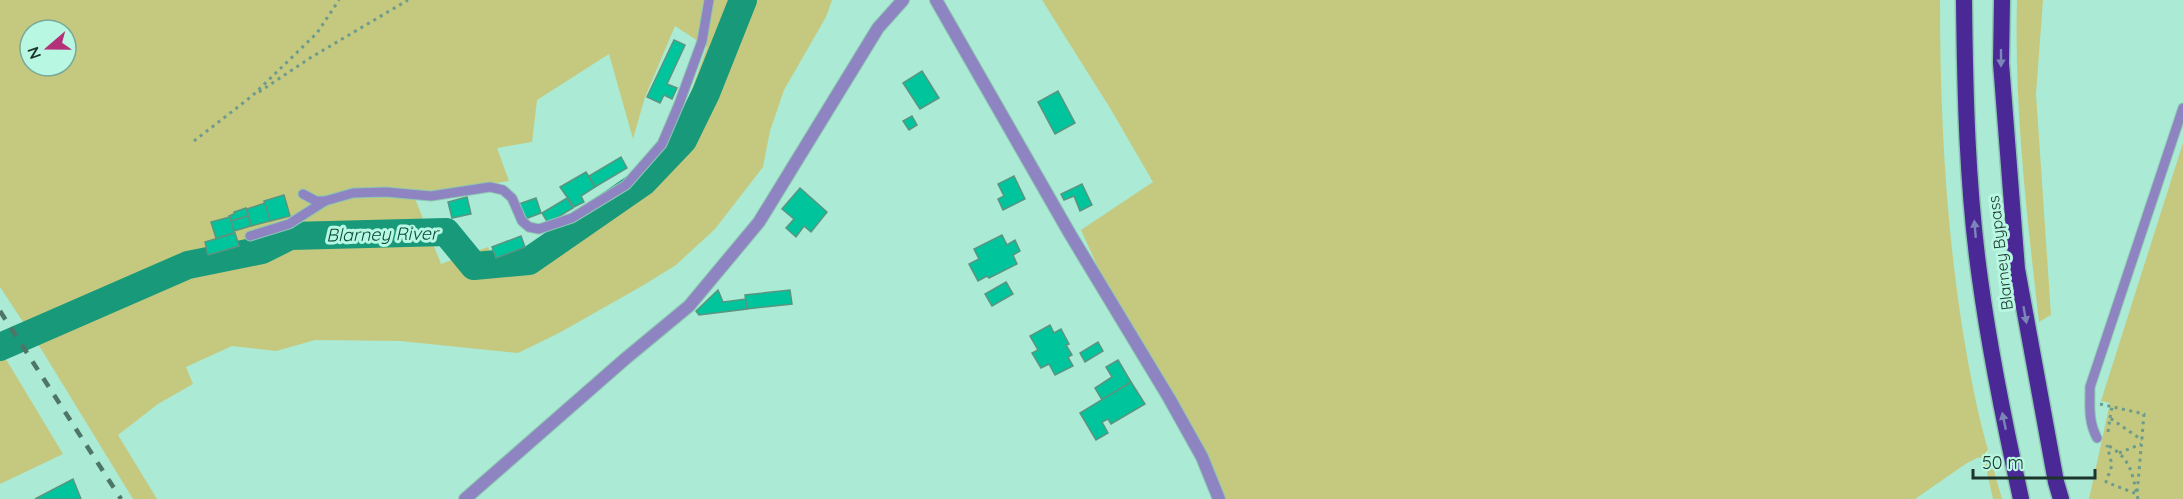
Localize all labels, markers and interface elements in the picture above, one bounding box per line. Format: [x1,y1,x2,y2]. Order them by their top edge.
north arrow [18,18,78,78]
text: N [22,44,45,62]
one-way arrow [1996,49,2006,68]
street label: Blarney Bypass [1983,194,2017,312]
one-way arrow [1970,219,1980,238]
water label: Blarney River [326,221,440,246]
one-way arrow [2021,306,2030,325]
one-way arrow [1999,412,2008,431]
scale bar [1973,442,2094,480]
text: 50 m [1982,451,2024,474]

